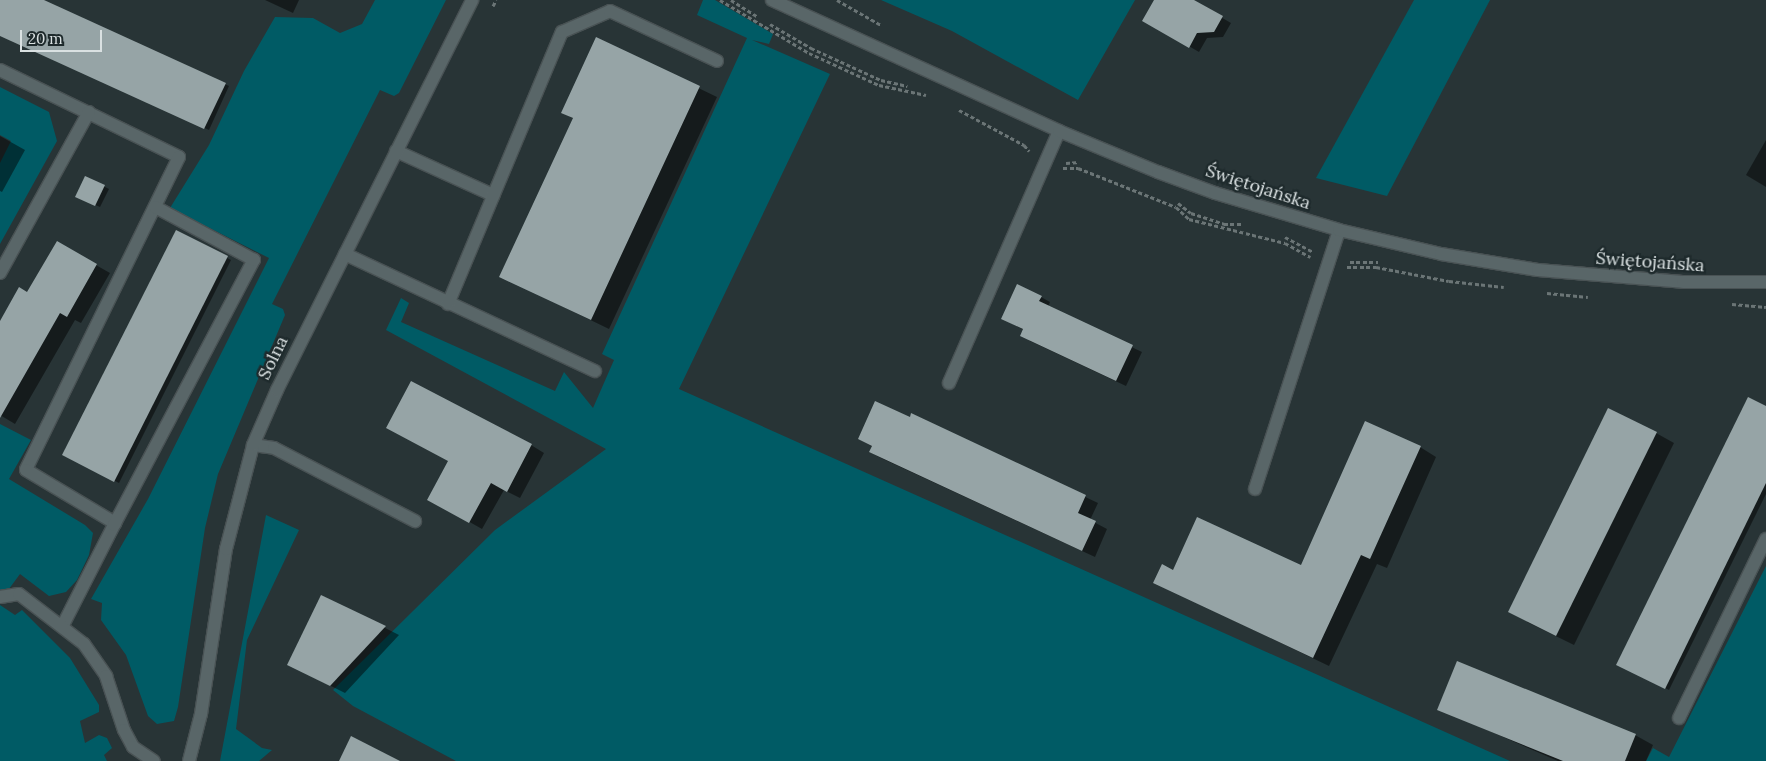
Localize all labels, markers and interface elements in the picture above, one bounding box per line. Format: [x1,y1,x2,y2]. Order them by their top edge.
scale bar [22,20,105,52]
text: 20 m [28,29,63,48]
street label: Świętojańska [1203,160,1313,214]
street label: Świętojańska [1595,247,1705,277]
street label: Solna [253,333,293,383]

